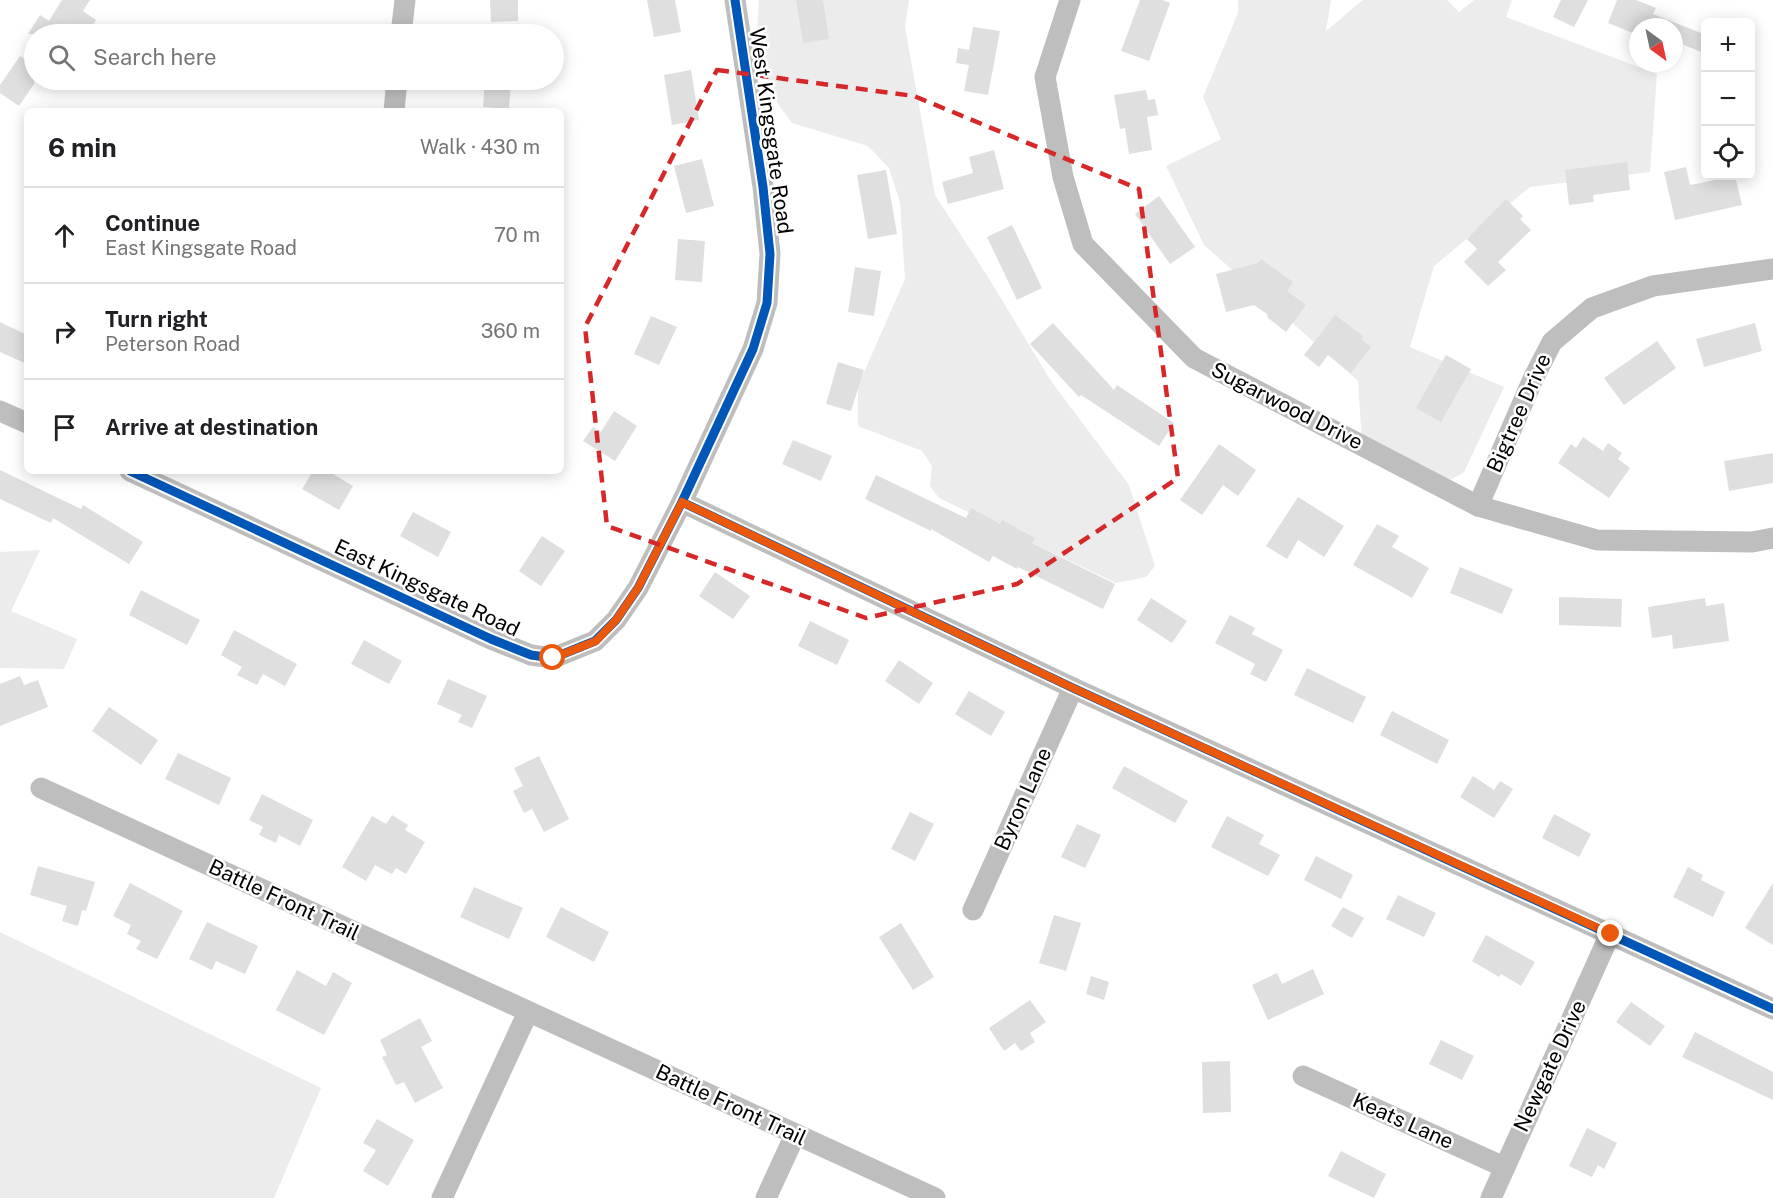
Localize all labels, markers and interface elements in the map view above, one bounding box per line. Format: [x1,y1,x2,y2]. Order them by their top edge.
north arrow [1629,18,1683,72]
map controls [1701,18,1755,180]
button: + [1701,18,1755,72]
search box [24,24,564,90]
street label: West Kingsgate Road [745,26,798,236]
icon: search [45,41,78,74]
text: Search here [93,44,217,70]
button: − [1701,72,1755,126]
button: locate [1701,126,1755,180]
text: 6 min [48,132,117,163]
text: Walk · 430 m [420,135,540,159]
text: Continue [105,210,200,236]
icon: ahead [48,219,81,252]
text: 70 m [494,223,540,247]
text: East Kingsgate Road [105,236,297,260]
text: Turn right [105,306,208,332]
icon: right [48,315,81,348]
text: 360 m [481,319,540,343]
text: Peterson Road [105,332,240,356]
street label: Bigtree Drive [1481,349,1556,476]
street label: Sugarwood Drive [1207,357,1367,455]
icon: arrive [48,411,81,444]
text: Arrive at destination [105,414,318,440]
street label: East Kingsgate Road [331,534,524,641]
route start [539,644,565,670]
street label: Byron Lane [989,744,1056,854]
street label: Battle Front Trail [205,854,364,945]
route end [1597,920,1623,946]
street label: Newgate Drive [1508,996,1591,1136]
street label: Battle Front Trail [652,1059,811,1150]
street label: Keats Lane [1349,1087,1458,1154]

